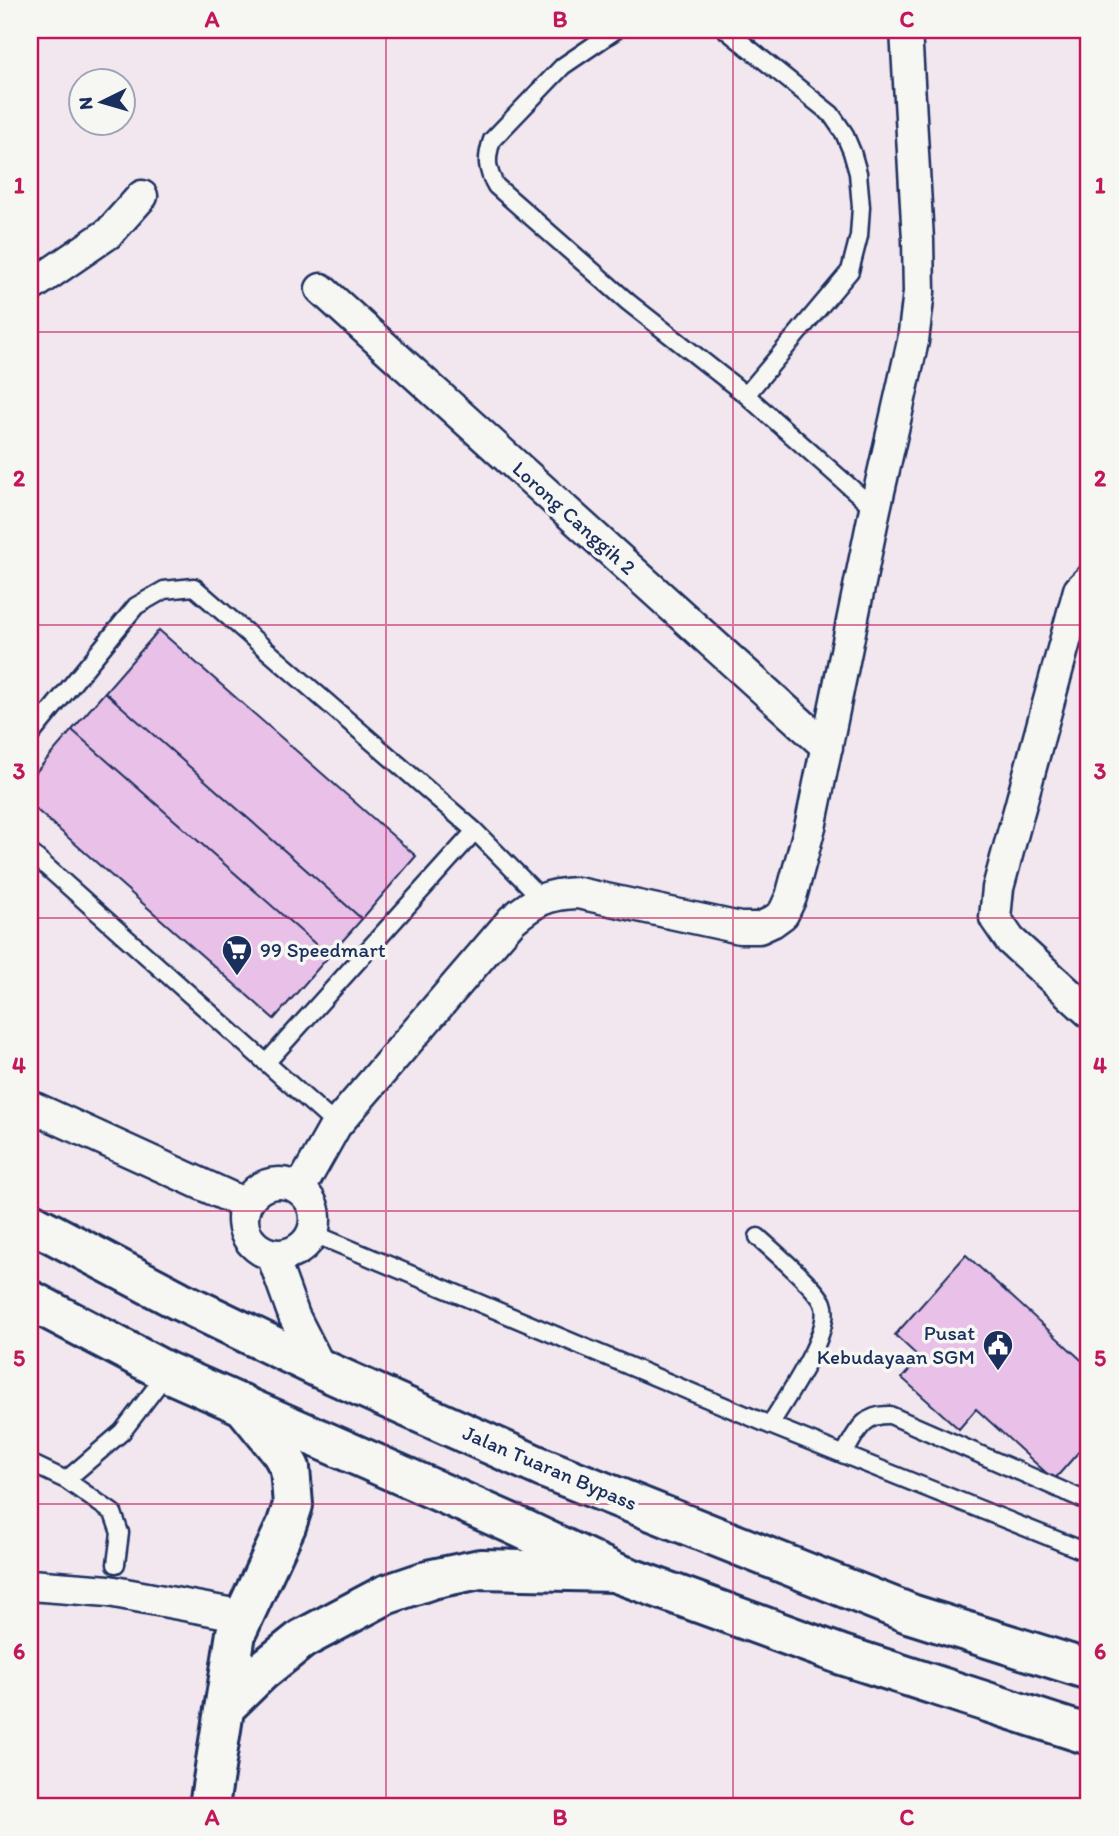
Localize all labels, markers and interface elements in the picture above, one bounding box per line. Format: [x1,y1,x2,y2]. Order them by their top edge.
text: A [204,5,220,33]
text: B [553,5,568,33]
text: C [900,5,915,33]
north arrow [66,66,136,136]
text: N [74,96,98,111]
text: 1 [14,171,25,199]
text: 1 [1095,171,1106,199]
street label: Lorong Canggih 2 [508,456,641,580]
text: 2 [13,464,26,492]
text: 2 [1094,464,1107,492]
text: 3 [13,757,26,785]
text: 3 [1094,757,1107,785]
supermarket icon: 99 Speedmart [220,933,254,977]
place label: 99 Speedmart [260,937,386,962]
text: 4 [12,1051,26,1079]
text: 4 [1093,1051,1107,1079]
place label: Pusat Kebudayaan SGM [817,1320,975,1369]
public building icon: Pusat Kebudayaan SGM [981,1328,1015,1372]
text: 5 [13,1344,25,1372]
text: 5 [1094,1344,1106,1372]
street label: Jalan Tuaran Bypass [459,1420,641,1516]
text: 6 [13,1637,25,1665]
text: 6 [1094,1637,1106,1665]
text: A [204,1803,220,1831]
text: B [553,1803,568,1831]
text: C [900,1803,915,1831]

